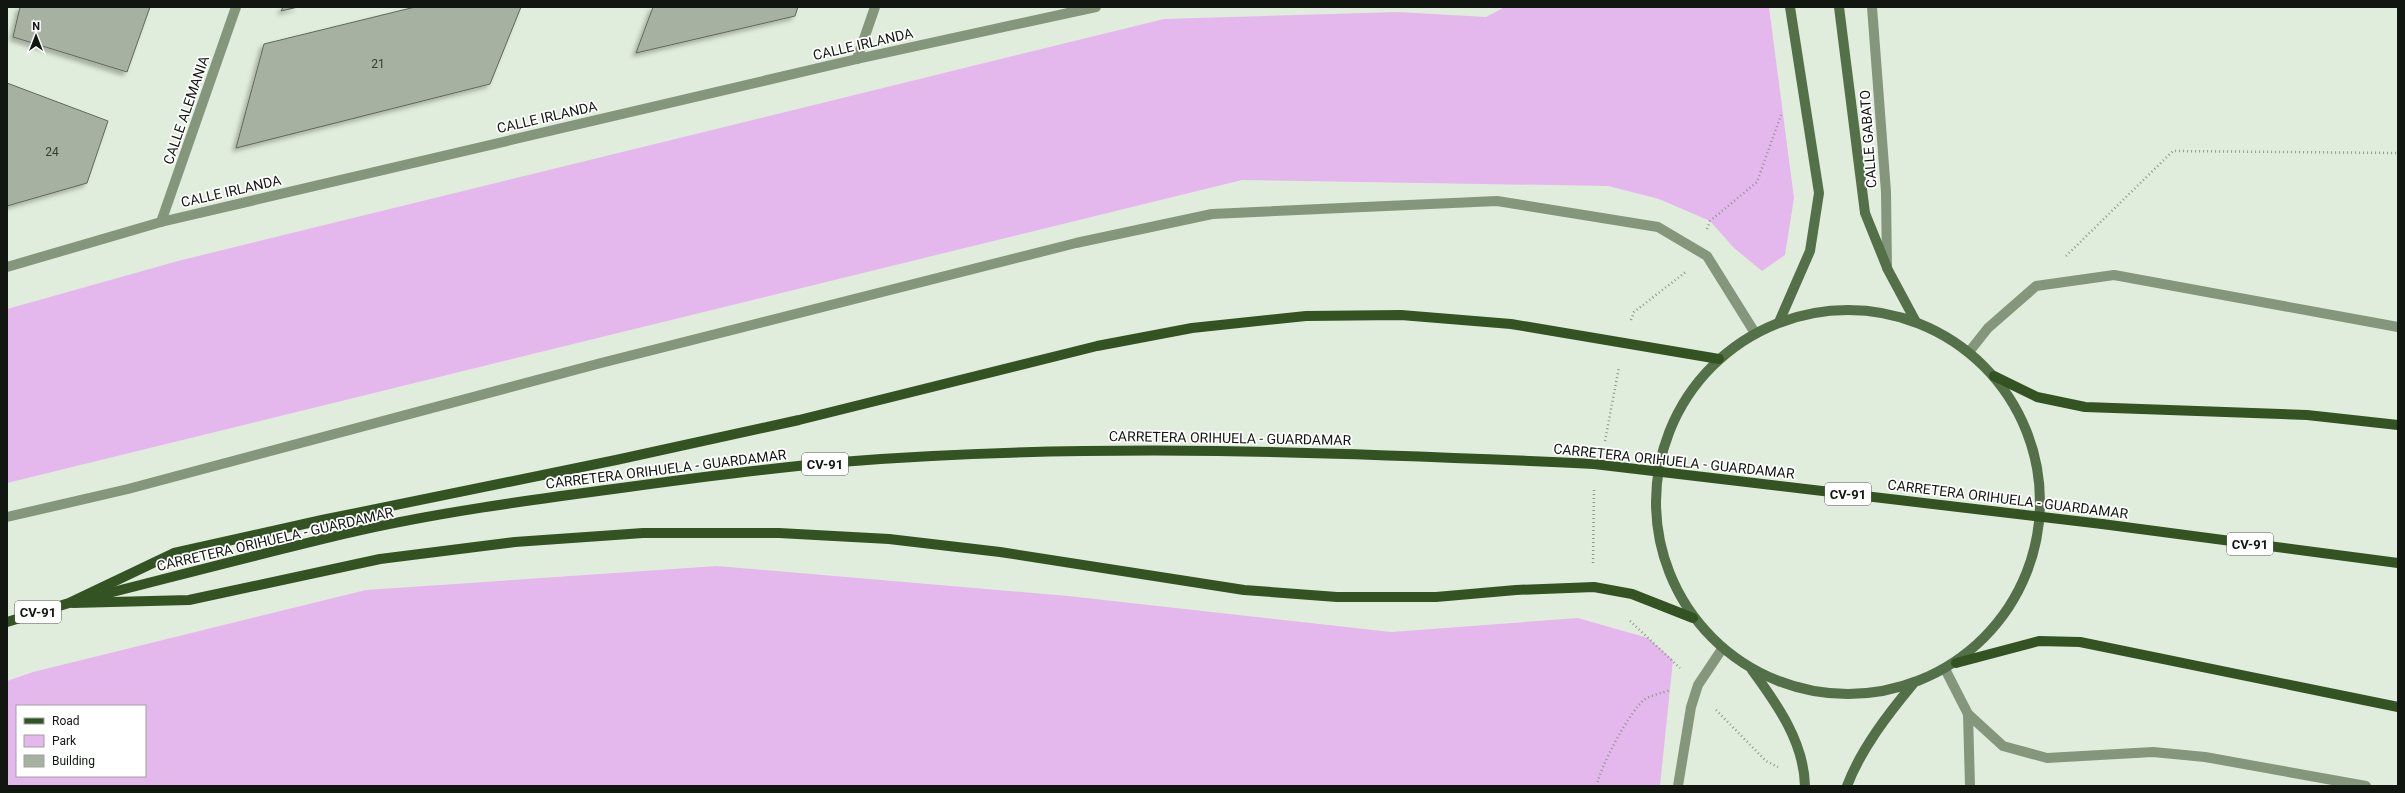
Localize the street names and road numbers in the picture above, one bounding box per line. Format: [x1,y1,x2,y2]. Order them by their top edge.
street label: CALLE IRLANDA [811,25,915,63]
street label: CALLE ALEMANIA [160,54,212,166]
street label: CALLE GABATO [1857,89,1879,189]
street label: CALLE IRLANDA [495,98,599,136]
street label: CALLE IRLANDA [179,172,283,210]
street label: CARRETERA ORIHUELA - GUARDAMAR [1109,428,1352,448]
street label: CARRETERA ORIHUELA - GUARDAMAR [1553,440,1796,482]
street label: CARRETERA ORIHUELA - GUARDAMAR [545,446,788,492]
road number: CV-91 [802,453,848,475]
street label: CARRETERA ORIHUELA - GUARDAMAR [1887,476,2130,522]
road number: CV-91 [1825,483,1871,505]
street label: CARRETERA ORIHUELA - GUARDAMAR [155,504,395,574]
road number: CV-91 [2227,533,2273,555]
road number: CV-91 [15,601,61,623]

